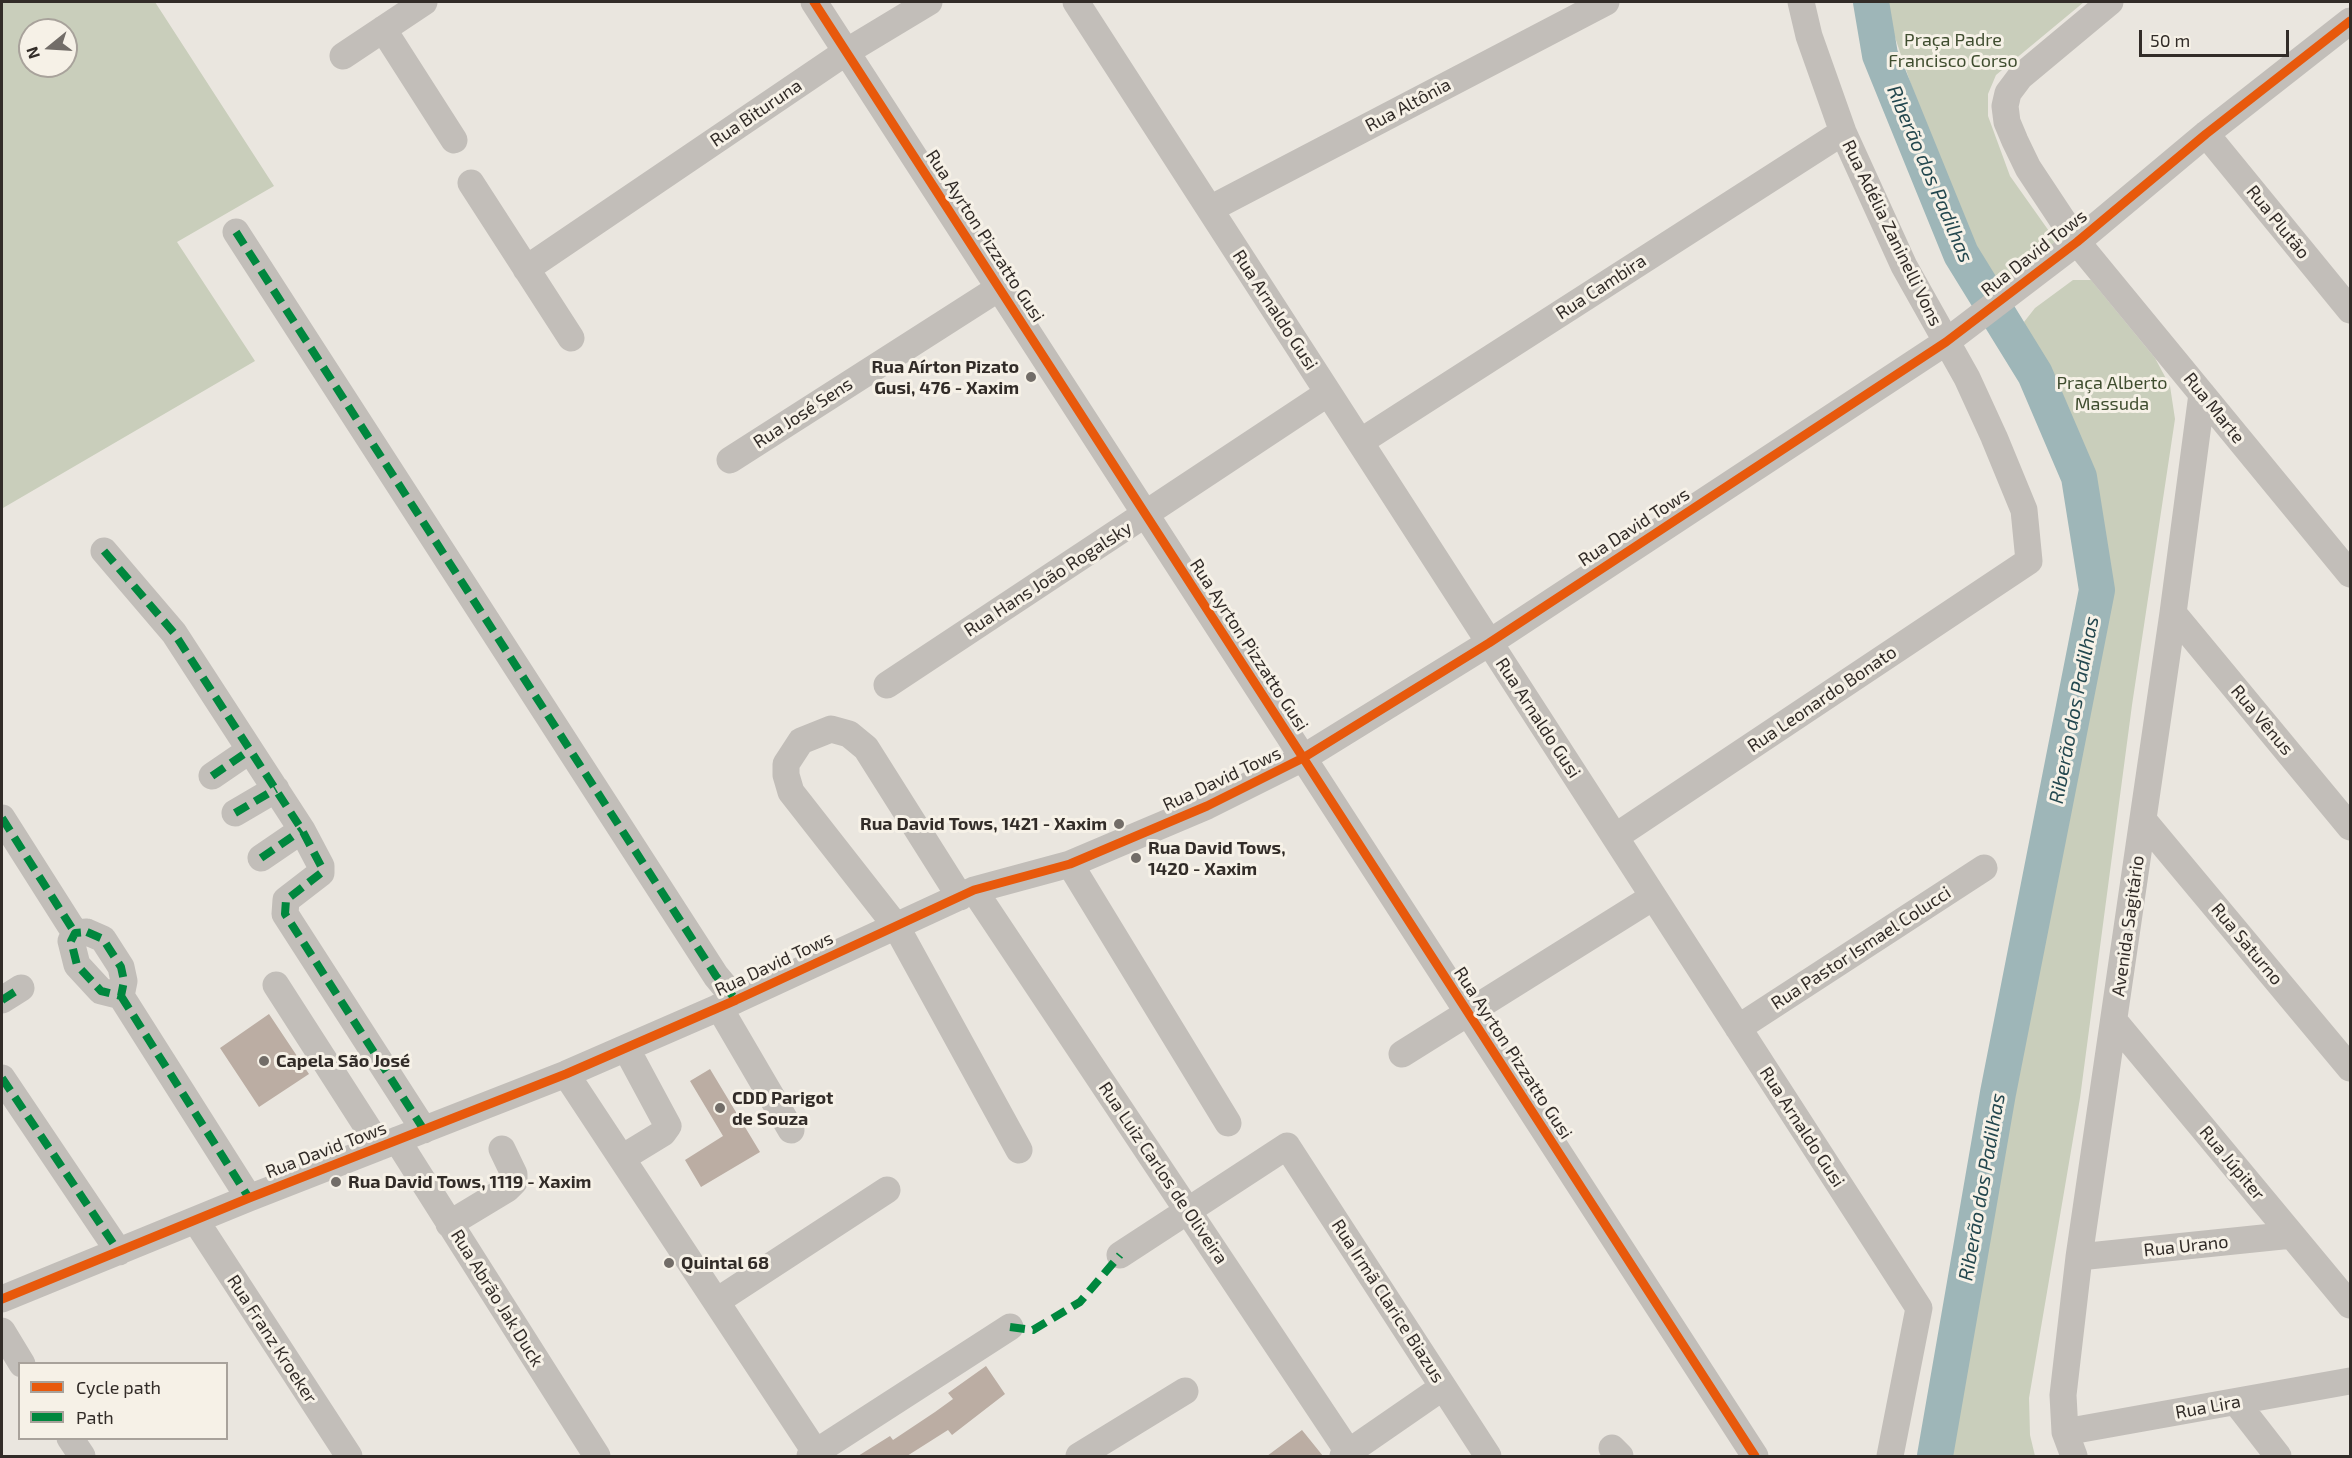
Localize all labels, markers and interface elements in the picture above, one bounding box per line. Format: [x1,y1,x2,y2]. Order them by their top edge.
north arrow [18,18,78,78]
scale bar [2142,18,2292,56]
park label: Praça Padre Francisco Corso [1888,29,2018,72]
text: 50 m [2150,29,2190,51]
text: N [21,45,43,62]
street label: Rua Altônia [1362,73,1454,137]
street label: Rua Bituruna [706,74,806,152]
water label: Riberão dos Padilhas [1882,82,1978,266]
street label: Rua Adélia Zaninelli Vons [1837,136,1947,330]
street label: Rua Ayrton Pizzatto Gusi [921,146,1049,326]
street label: Rua Plutão [2242,181,2314,263]
street label: Rua David Tows [1977,205,2091,301]
street label: Rua Arnaldo Gusi [1228,246,1322,374]
street label: Rua Cambira [1552,250,1650,324]
place label: Rua Aírton Pizato Gusi, 476 - Xaxim [872,356,1019,398]
street label: Rua Marte [2179,368,2249,448]
marker: Rua Aírton Pizato Gusi, 476 - Xaxim [1024,370,1038,384]
park label: Praça Alberto Massuda [2056,372,2168,415]
street label: Rua José Sens [749,373,857,453]
street label: Rua David Tows [1574,483,1694,571]
street label: Rua Hans João Rogalsky [960,517,1136,641]
street label: Rua Ayrton Pizzatto Gusi [1185,555,1313,735]
water label: Riberão dos Padilhas [2044,614,2104,806]
street label: Rua Leonardo Bonato [1743,641,1901,757]
street label: Rua Arnaldo Gusi [1491,654,1585,782]
street label: Rua Vênus [2226,680,2298,760]
street label: Rua David Tows [1159,742,1285,816]
place label: Rua David Tows, 1421 - Xaxim [860,813,1107,835]
marker: Rua David Tows, 1421 - Xaxim [1112,817,1126,831]
place label: Rua David Tows, 1420 - Xaxim [1148,837,1286,880]
marker: Rua David Tows, 1420 - Xaxim [1129,851,1143,865]
street label: Avenida Sagitário [2107,854,2149,998]
street label: Rua Pastor Ismael Colucci [1767,882,1955,1014]
street label: Rua Saturno [2206,899,2288,989]
street label: Rua David Tows [711,927,837,1001]
street label: Rua Ayrton Pizzatto Gusi [1449,963,1577,1143]
place label: Capela São José [276,1050,410,1072]
marker: Capela São José [257,1054,271,1068]
street label: Rua Arnaldo Gusi [1755,1063,1849,1191]
street label: Rua Luiz Carlos de Oliveira [1094,1078,1232,1268]
place label: CDD Parigot de Souza [732,1087,833,1130]
water label: Riberão dos Padilhas [1954,1091,2010,1283]
marker: CDD Parigot de Souza [713,1101,727,1115]
street label: Rua David Tows [262,1117,390,1183]
street label: Rua Júpiter [2195,1121,2269,1205]
place label: Rua David Tows, 1119 - Xaxim [348,1171,591,1193]
marker: Rua David Tows, 1119 - Xaxim [329,1175,343,1189]
street label: Rua Irmã Clarice Biazus [1327,1215,1449,1387]
street label: Rua Abrão Jak Duck [446,1226,548,1370]
street label: Rua Urano [2143,1231,2229,1261]
place label: Quintal 68 [681,1252,769,1274]
marker: Quintal 68 [662,1256,676,1270]
street label: Rua Franz Kroeker [222,1271,322,1407]
legend [18,1362,228,1440]
text: Cycle path [76,1376,161,1398]
street label: Rua Lira [2174,1391,2242,1423]
text: Path [76,1406,114,1428]

